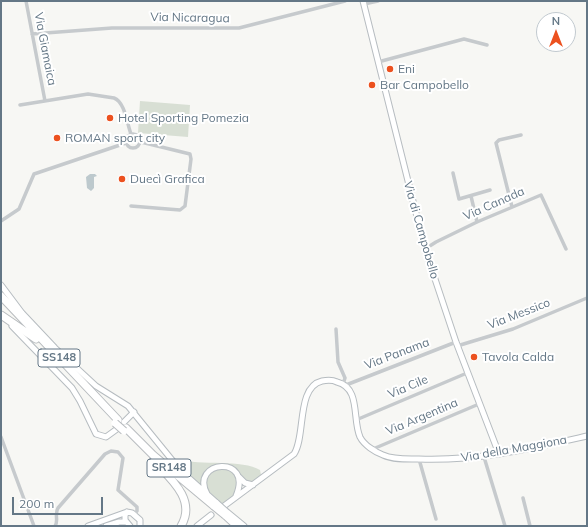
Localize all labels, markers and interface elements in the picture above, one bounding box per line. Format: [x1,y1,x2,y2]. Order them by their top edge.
street label: Via Nicaragua [150,10,230,26]
street label: Via Giamaica [31,11,59,87]
north arrow [536,12,576,52]
text: N [552,14,560,28]
place label: Eni [398,62,415,76]
marker: Eni [385,64,395,74]
place label: Bar Campobello [380,78,469,92]
marker: Bar Campobello [367,80,377,90]
place label: Hotel Sporting Pomezia [118,111,249,125]
marker: Hotel Sporting Pomezia [105,113,115,123]
place label: ROMAN sport city [65,131,165,145]
marker: ROMAN sport city [52,133,62,143]
place label: Duecì Grafica [130,172,205,186]
marker: Duecì Grafica [117,174,127,184]
street label: Via di Campobello [400,180,442,280]
street label: Via Canada [461,184,527,224]
street label: Via Messico [486,295,552,333]
street label: Via Panama [363,335,431,373]
road number: SS148 [38,349,80,367]
place label: Tavola Calda [482,350,554,364]
marker: Tavola Calda [469,352,479,362]
street label: Via Cile [386,372,430,402]
street label: Via Argentina [384,395,460,439]
street label: Via della Maggiona [460,433,568,465]
road number: SR148 [147,459,191,477]
scale bar [14,489,105,515]
text: 200 m [19,496,54,511]

